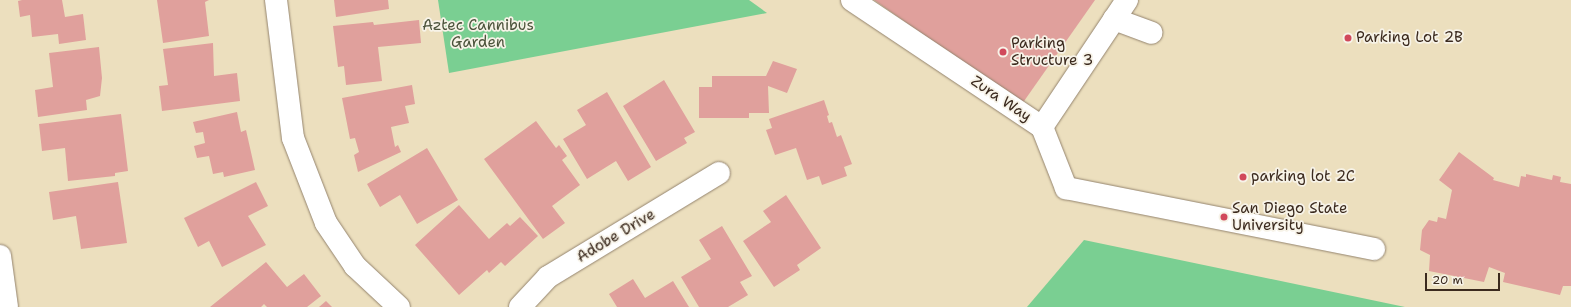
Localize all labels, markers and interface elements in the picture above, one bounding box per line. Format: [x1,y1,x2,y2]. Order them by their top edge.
park label: Aztec Cannibus Garden [422,16,534,51]
place label: Parking Lot 2B [1356,29,1463,47]
marker: Parking Lot 2B [1343,33,1353,43]
place label: Parking Structure 3 [1011,34,1093,69]
marker: Parking Structure 3 [998,47,1008,57]
street label: Zura Way [967,72,1035,126]
place label: parking lot 2C [1251,168,1355,186]
marker: parking lot 2C [1238,172,1248,182]
place label: San Diego State University [1232,199,1347,234]
street label: Adobe Drive [573,206,659,266]
marker: San Diego State University [1219,212,1229,222]
scale bar [1427,265,1502,291]
text: 20 m [1432,272,1463,288]

